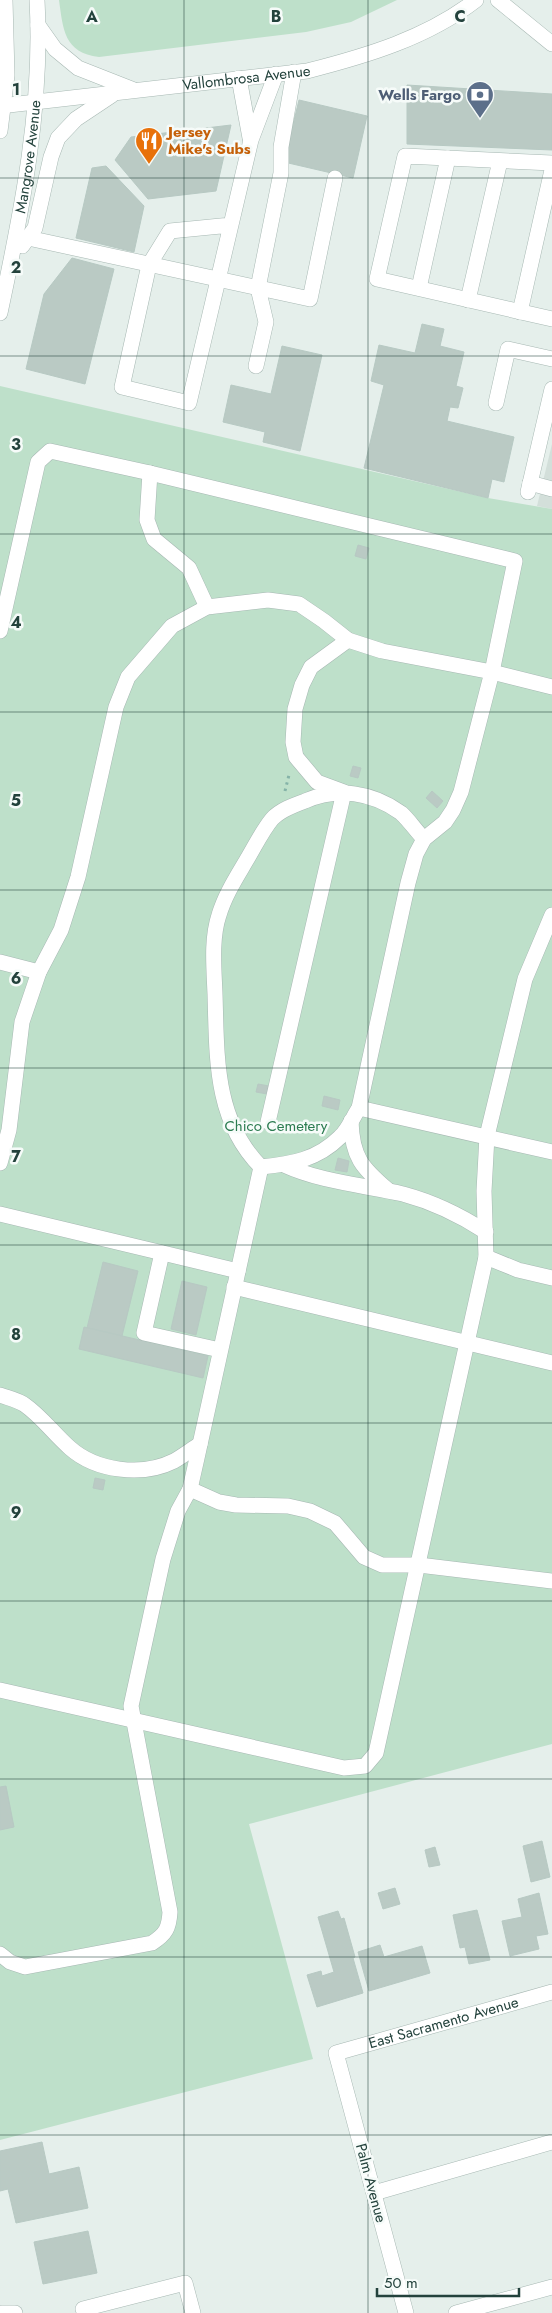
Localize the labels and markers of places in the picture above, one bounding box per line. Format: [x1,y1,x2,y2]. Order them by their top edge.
bank icon: Wells Fargo [465,80,495,119]
place label: Wells Fargo [378,84,461,106]
place label: Jersey Mike's Subs [165,121,251,160]
restaurant icon: Jersey Mike's Subs [134,126,164,165]

